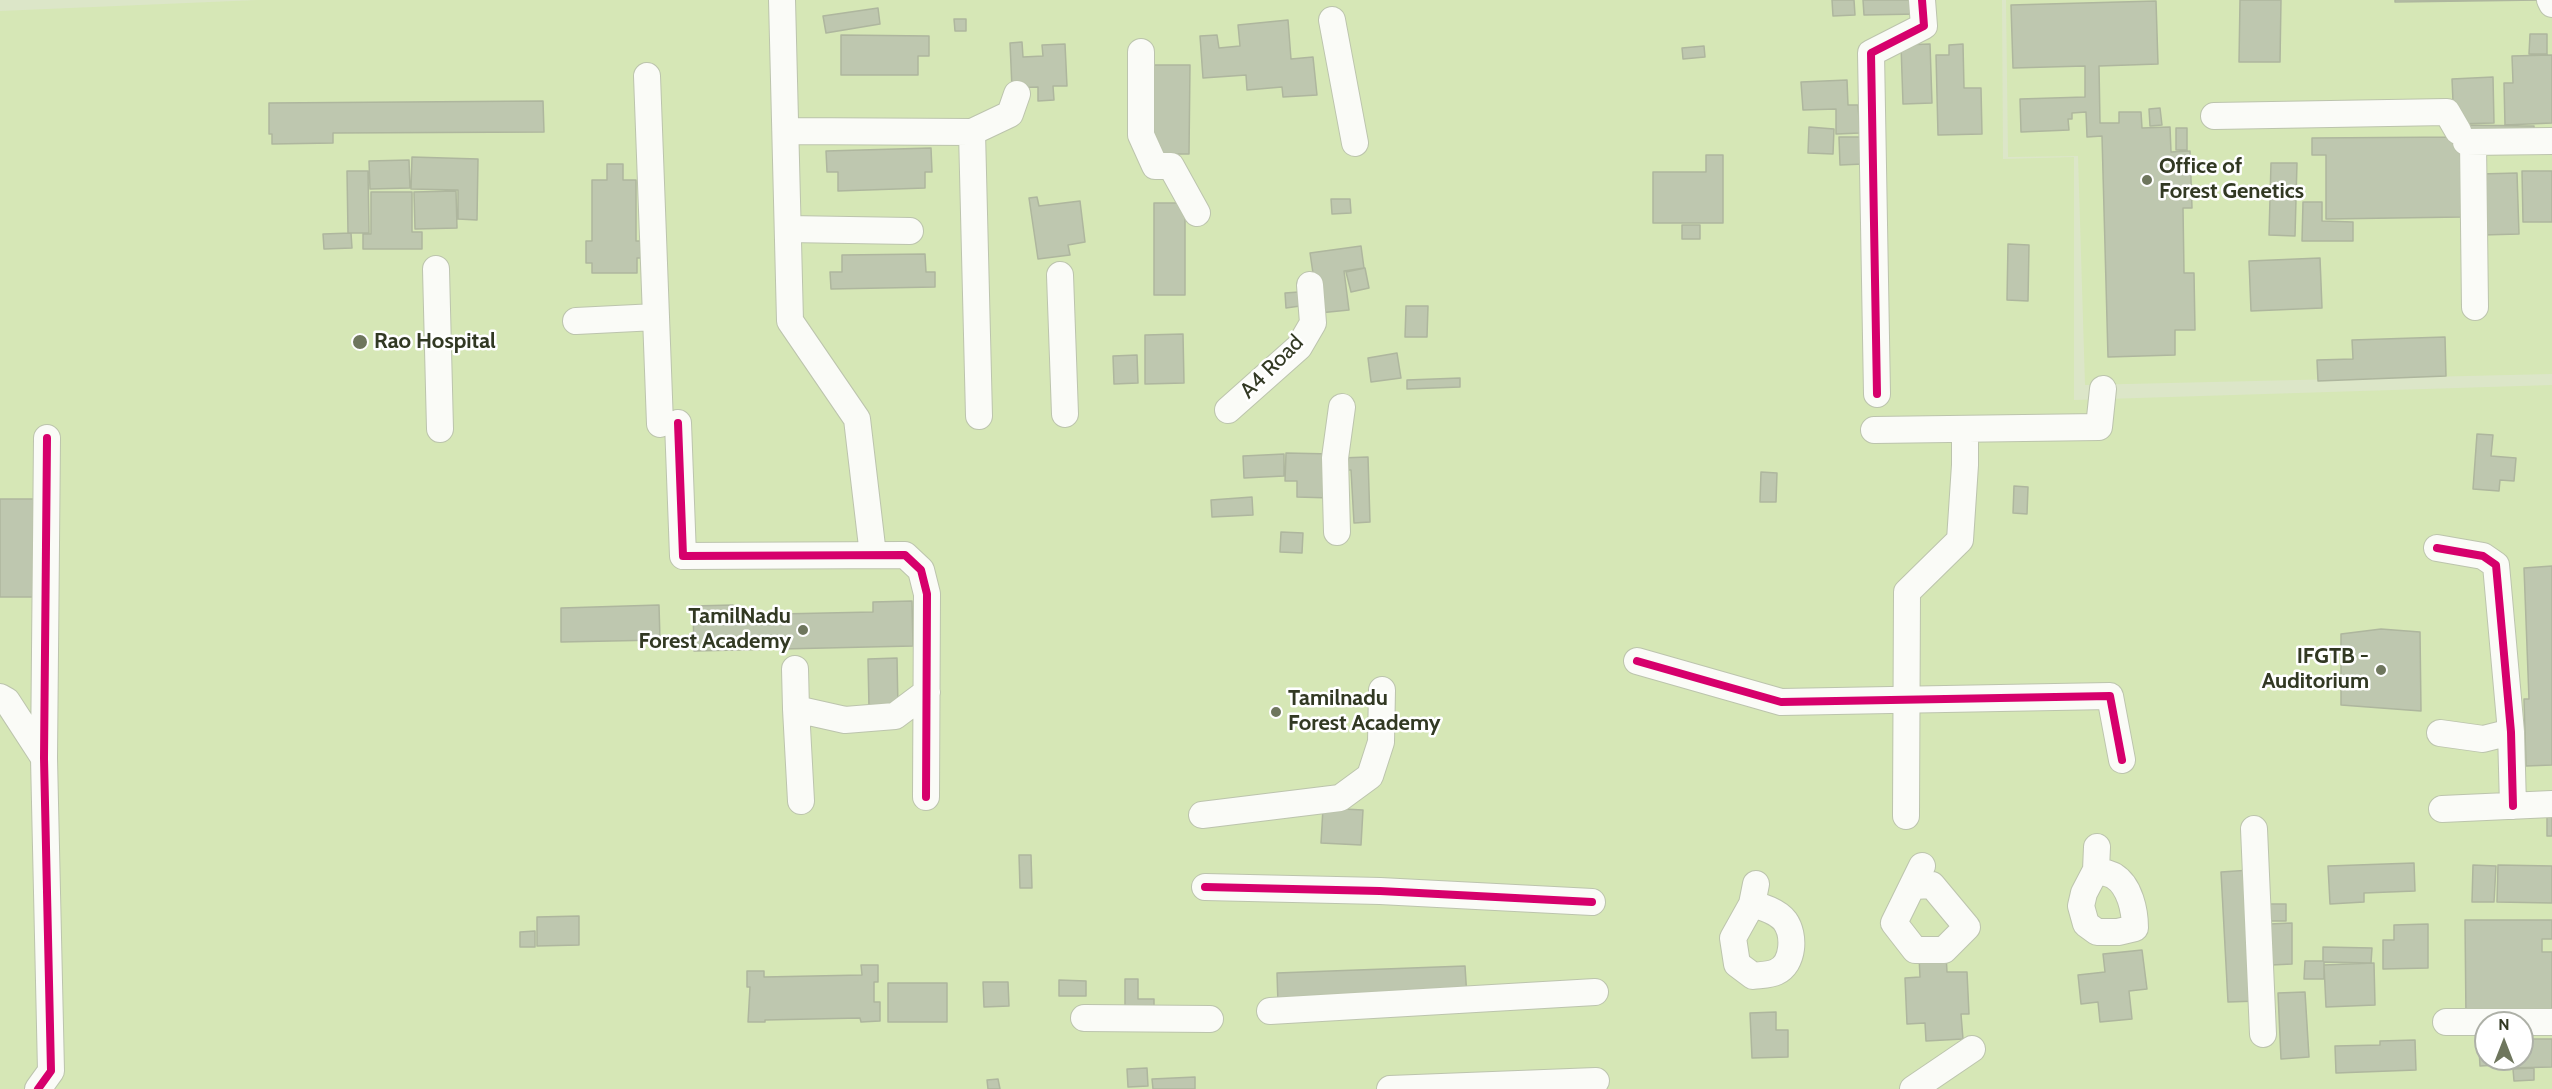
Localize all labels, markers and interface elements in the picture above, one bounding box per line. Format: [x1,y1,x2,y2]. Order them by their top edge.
place label: Office of Forest Genetics [2159,154,2304,206]
marker: Office of Forest Genetics [2140,173,2154,187]
place label: Rao Hospital [374,329,496,355]
street label: A4 Road [1235,330,1309,404]
marker: Rao Hospital [351,333,369,351]
place label: TamilNadu Forest Academy [639,604,791,656]
marker: TamilNadu Forest Academy [796,623,810,637]
place label: IFGTB - Auditorium [2262,644,2369,696]
marker: IFGTB - Auditorium [2374,663,2388,677]
place label: Tamilnadu Forest Academy [1288,686,1440,738]
marker: Tamilnadu Forest Academy [1269,705,1283,719]
north arrow [2474,1011,2534,1071]
text: N [2498,1015,2510,1034]

